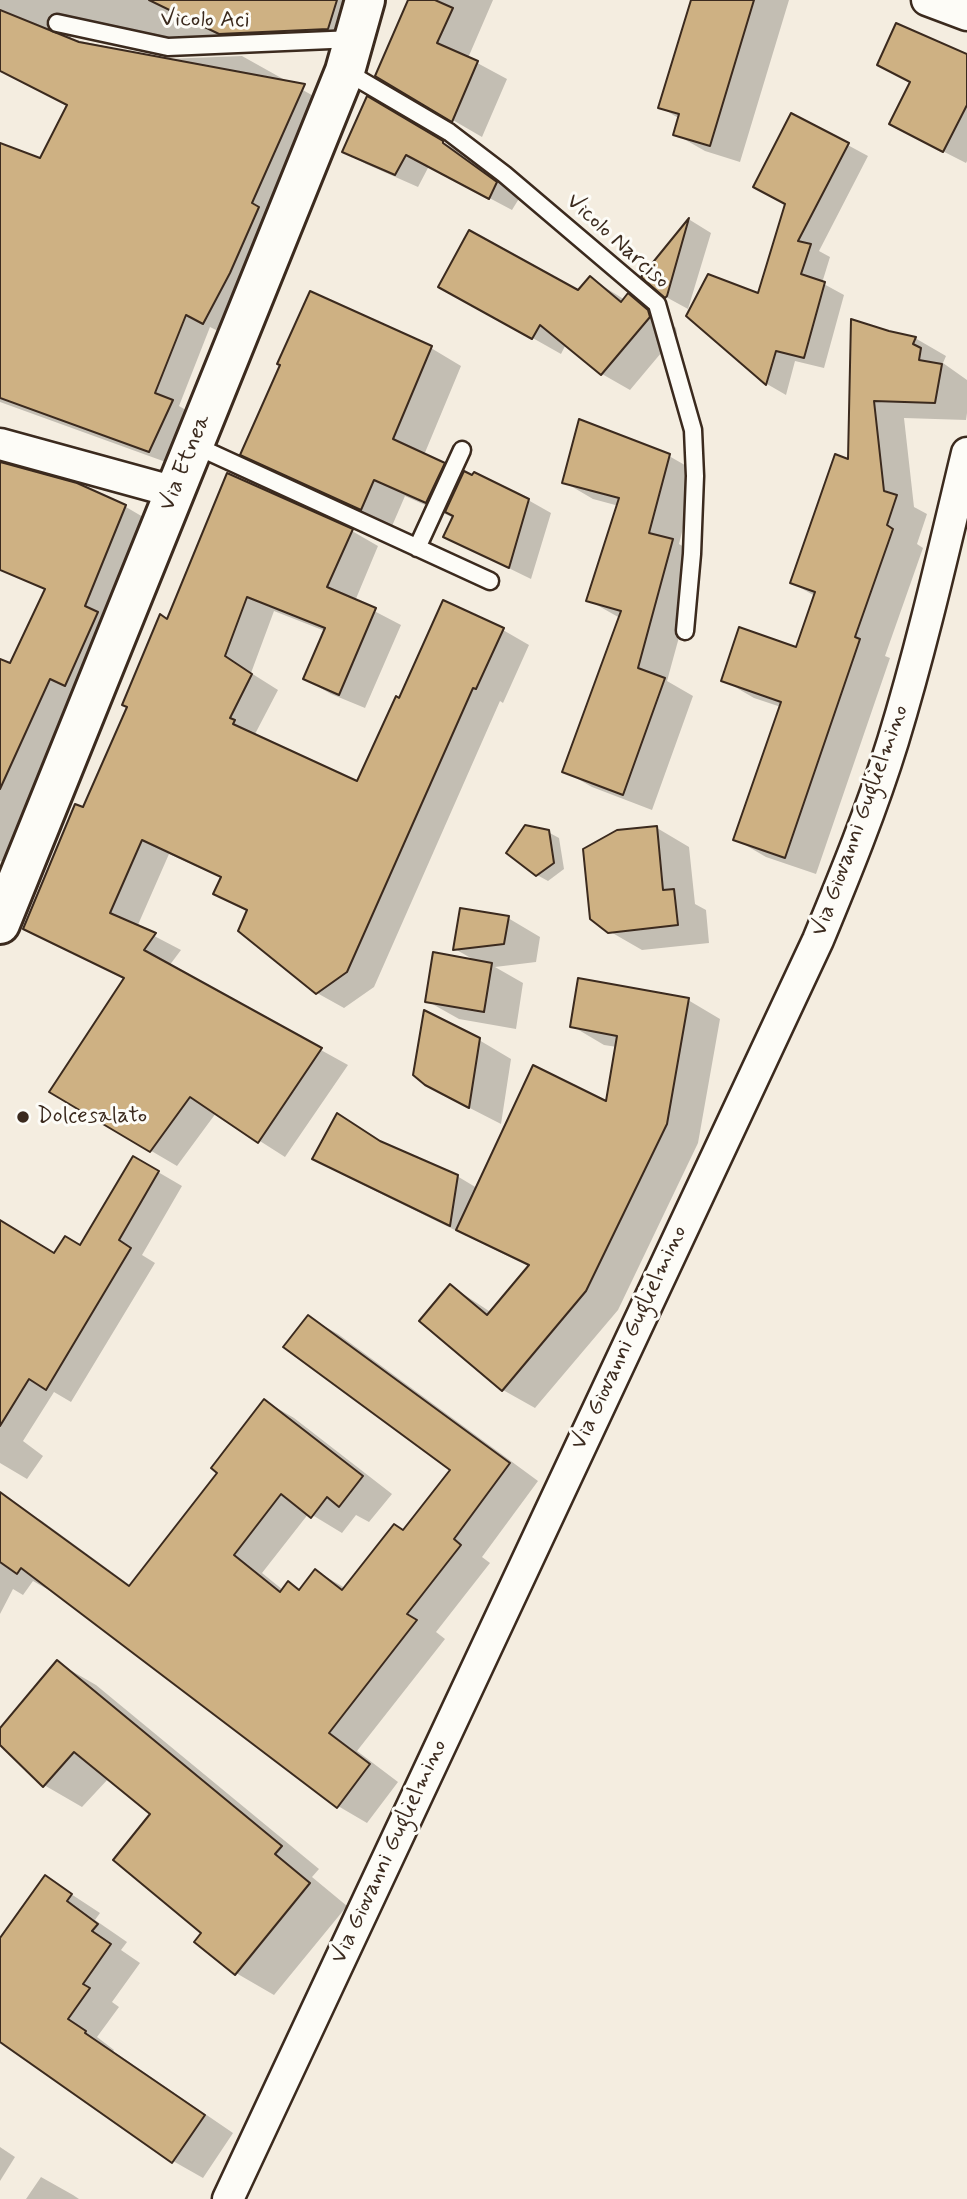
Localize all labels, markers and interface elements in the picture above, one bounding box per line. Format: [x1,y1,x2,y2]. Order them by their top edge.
street label: Vicolo Aci [160,6,250,36]
street label: Vicolo Narciso [560,188,674,296]
street label: Via Etnea [154,411,218,515]
street label: Via Giovanni Guglielmino [806,702,916,940]
place label: Dolcesalato [37,1103,147,1131]
marker: Dolcesalato [15,1109,31,1125]
street label: Via Giovanni Guglielmino [566,1222,694,1454]
street label: Via Giovanni Guglielmino [326,1736,454,1968]

